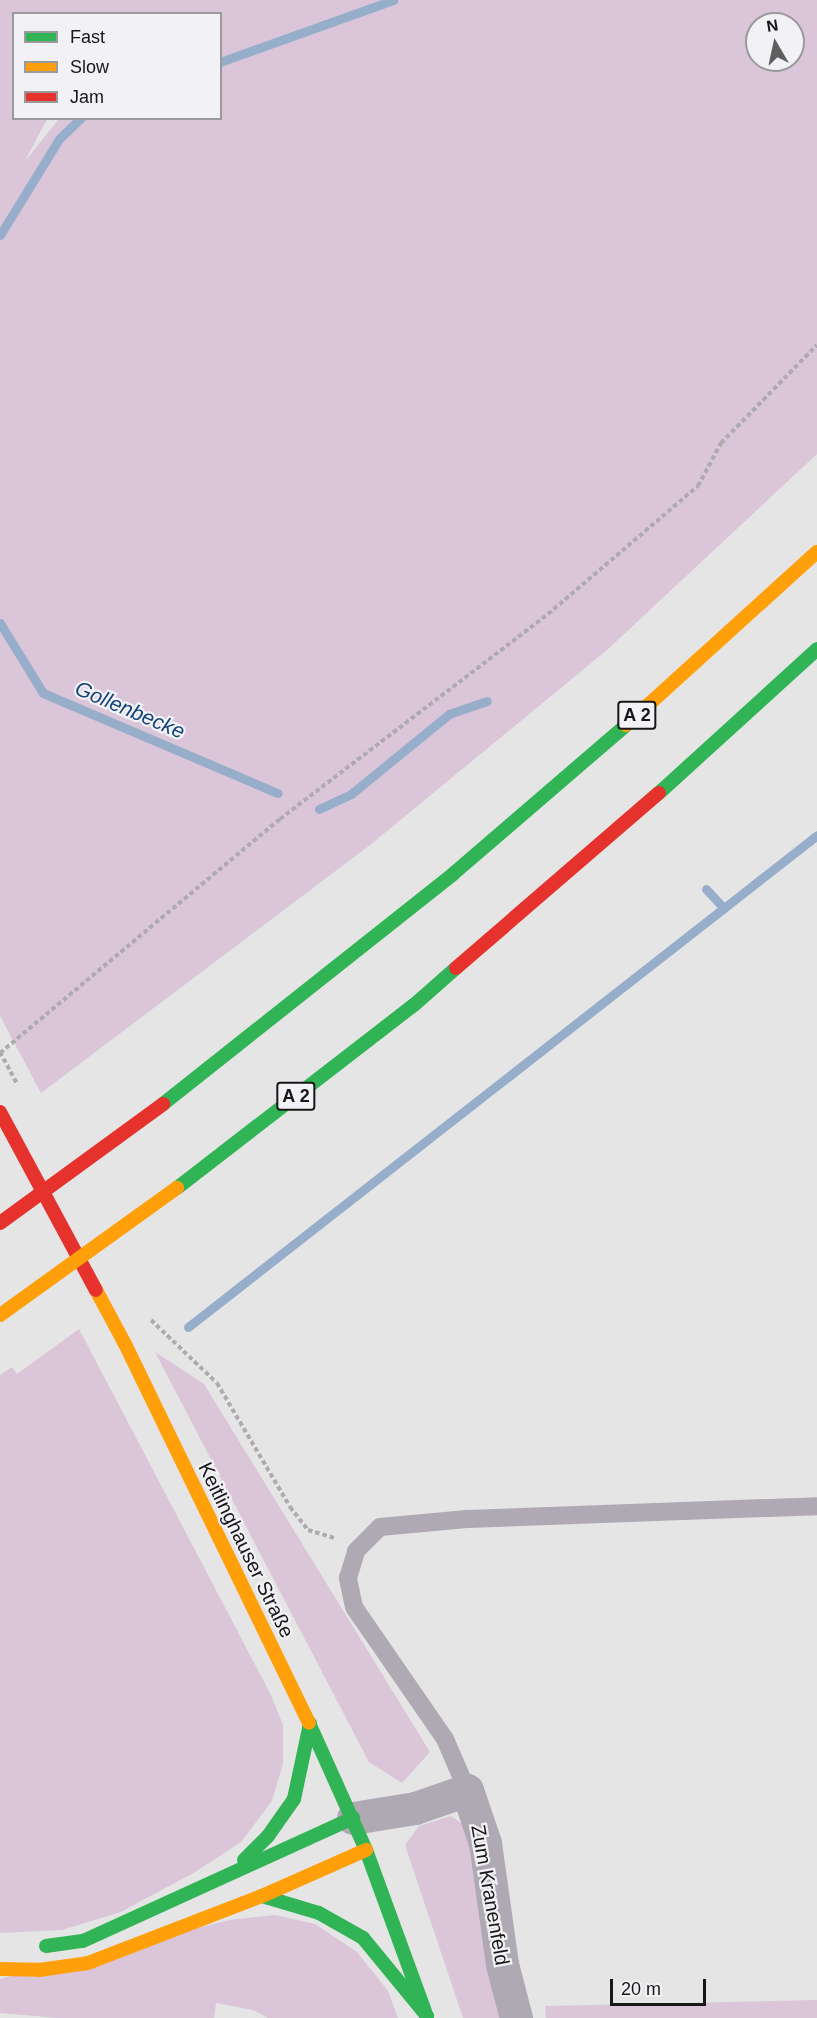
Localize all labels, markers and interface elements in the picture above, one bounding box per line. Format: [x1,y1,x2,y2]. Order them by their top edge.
legend [12,12,222,120]
north arrow [745,12,805,72]
text: N [765,16,779,35]
text: Fast [70,27,105,47]
text: Slow [70,57,109,77]
text: Jam [70,87,104,107]
water label: Gollenbecke [71,676,189,744]
road number: A 2 [616,700,658,730]
road number: A 2 [275,1081,317,1111]
street label: Keitlinghauser Straße [193,1458,299,1642]
street label: Zum Kranenfeld [466,1823,514,1967]
scale bar [613,1967,709,2005]
text: 20 m [621,1979,661,1999]

